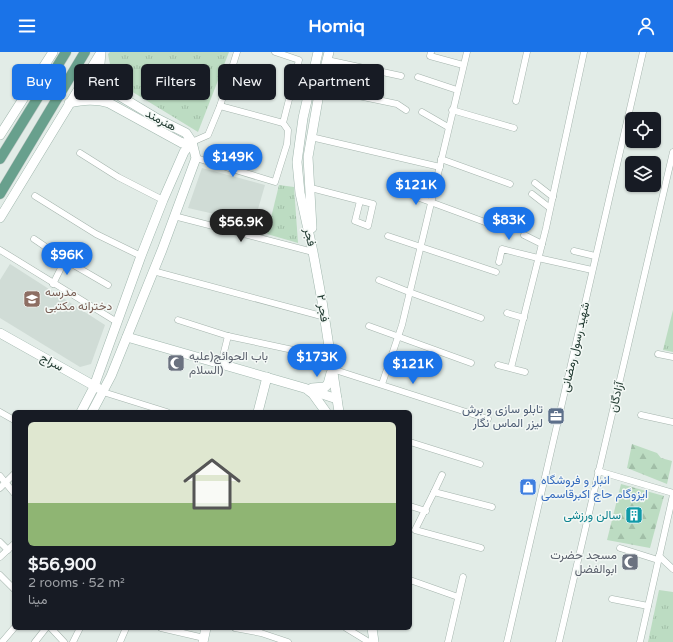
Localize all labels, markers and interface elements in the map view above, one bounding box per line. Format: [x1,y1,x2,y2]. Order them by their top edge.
icon: menu [16,15,38,37]
text: Homiq [308,15,365,37]
icon: person [635,15,657,37]
chip: Buy [12,64,66,100]
chip: Rent [74,64,133,100]
chip: Filters [141,64,210,100]
chip: New [218,64,276,100]
chip: Apartment [284,64,384,100]
street label: هنرمند [143,106,179,135]
map controls [625,112,661,192]
button: locate [625,112,661,148]
pin: $149K [205,144,261,178]
text: $149K [212,149,254,165]
button: layers [625,156,661,192]
pin: $121K [388,172,444,206]
text: $121K [395,177,437,193]
pin: $83K [485,207,533,241]
pin: $56.9K [208,209,274,243]
text: $83K [492,212,526,228]
text: $56.9K [219,214,263,230]
street label: فجر [300,226,319,248]
pin: $96K [43,242,91,276]
text: $96K [50,247,84,263]
place label: مدرسه دخترانه مکتبی [45,285,113,314]
school or university icon: مدرسه دخترانه مکتبی [22,289,42,309]
street label: فجر ۲ [313,293,332,323]
street label: شهید رسول رمضانی [558,300,593,394]
pin: $173K [289,344,345,378]
place label: باب الحوائج(علیه السلام) [189,349,268,378]
text: $173K [296,349,338,365]
street label: سراج [37,350,66,376]
pin: $121K [385,351,441,385]
mosque icon: باب الحوائج(علیه السلام) [166,353,186,373]
text: $121K [392,356,434,372]
street label: آزادگان [606,379,628,414]
place label: تابلو سازی و برش لیزر الماس نگار [462,402,543,431]
office icon: تابلو سازی و برش لیزر الماس نگار [546,406,566,426]
icon: home [176,448,248,520]
place label: انبار و فروشگاه ایزوگام حاج اکبرقاسمی [541,473,648,503]
shop icon: انبار و فروشگاه ایزوگام حاج اکبرقاسمی [518,477,538,497]
building icon: سالن ورزشی [624,505,644,525]
place label: سالن ورزشی [563,508,621,523]
place label: مسجد حضرت ابوالفضل [550,548,617,577]
mosque icon: مسجد حضرت ابوالفضل [620,552,640,572]
text: $56,900 [28,554,96,575]
text: 2 rooms · 52 m² [28,575,125,591]
text: مینا [28,592,47,608]

